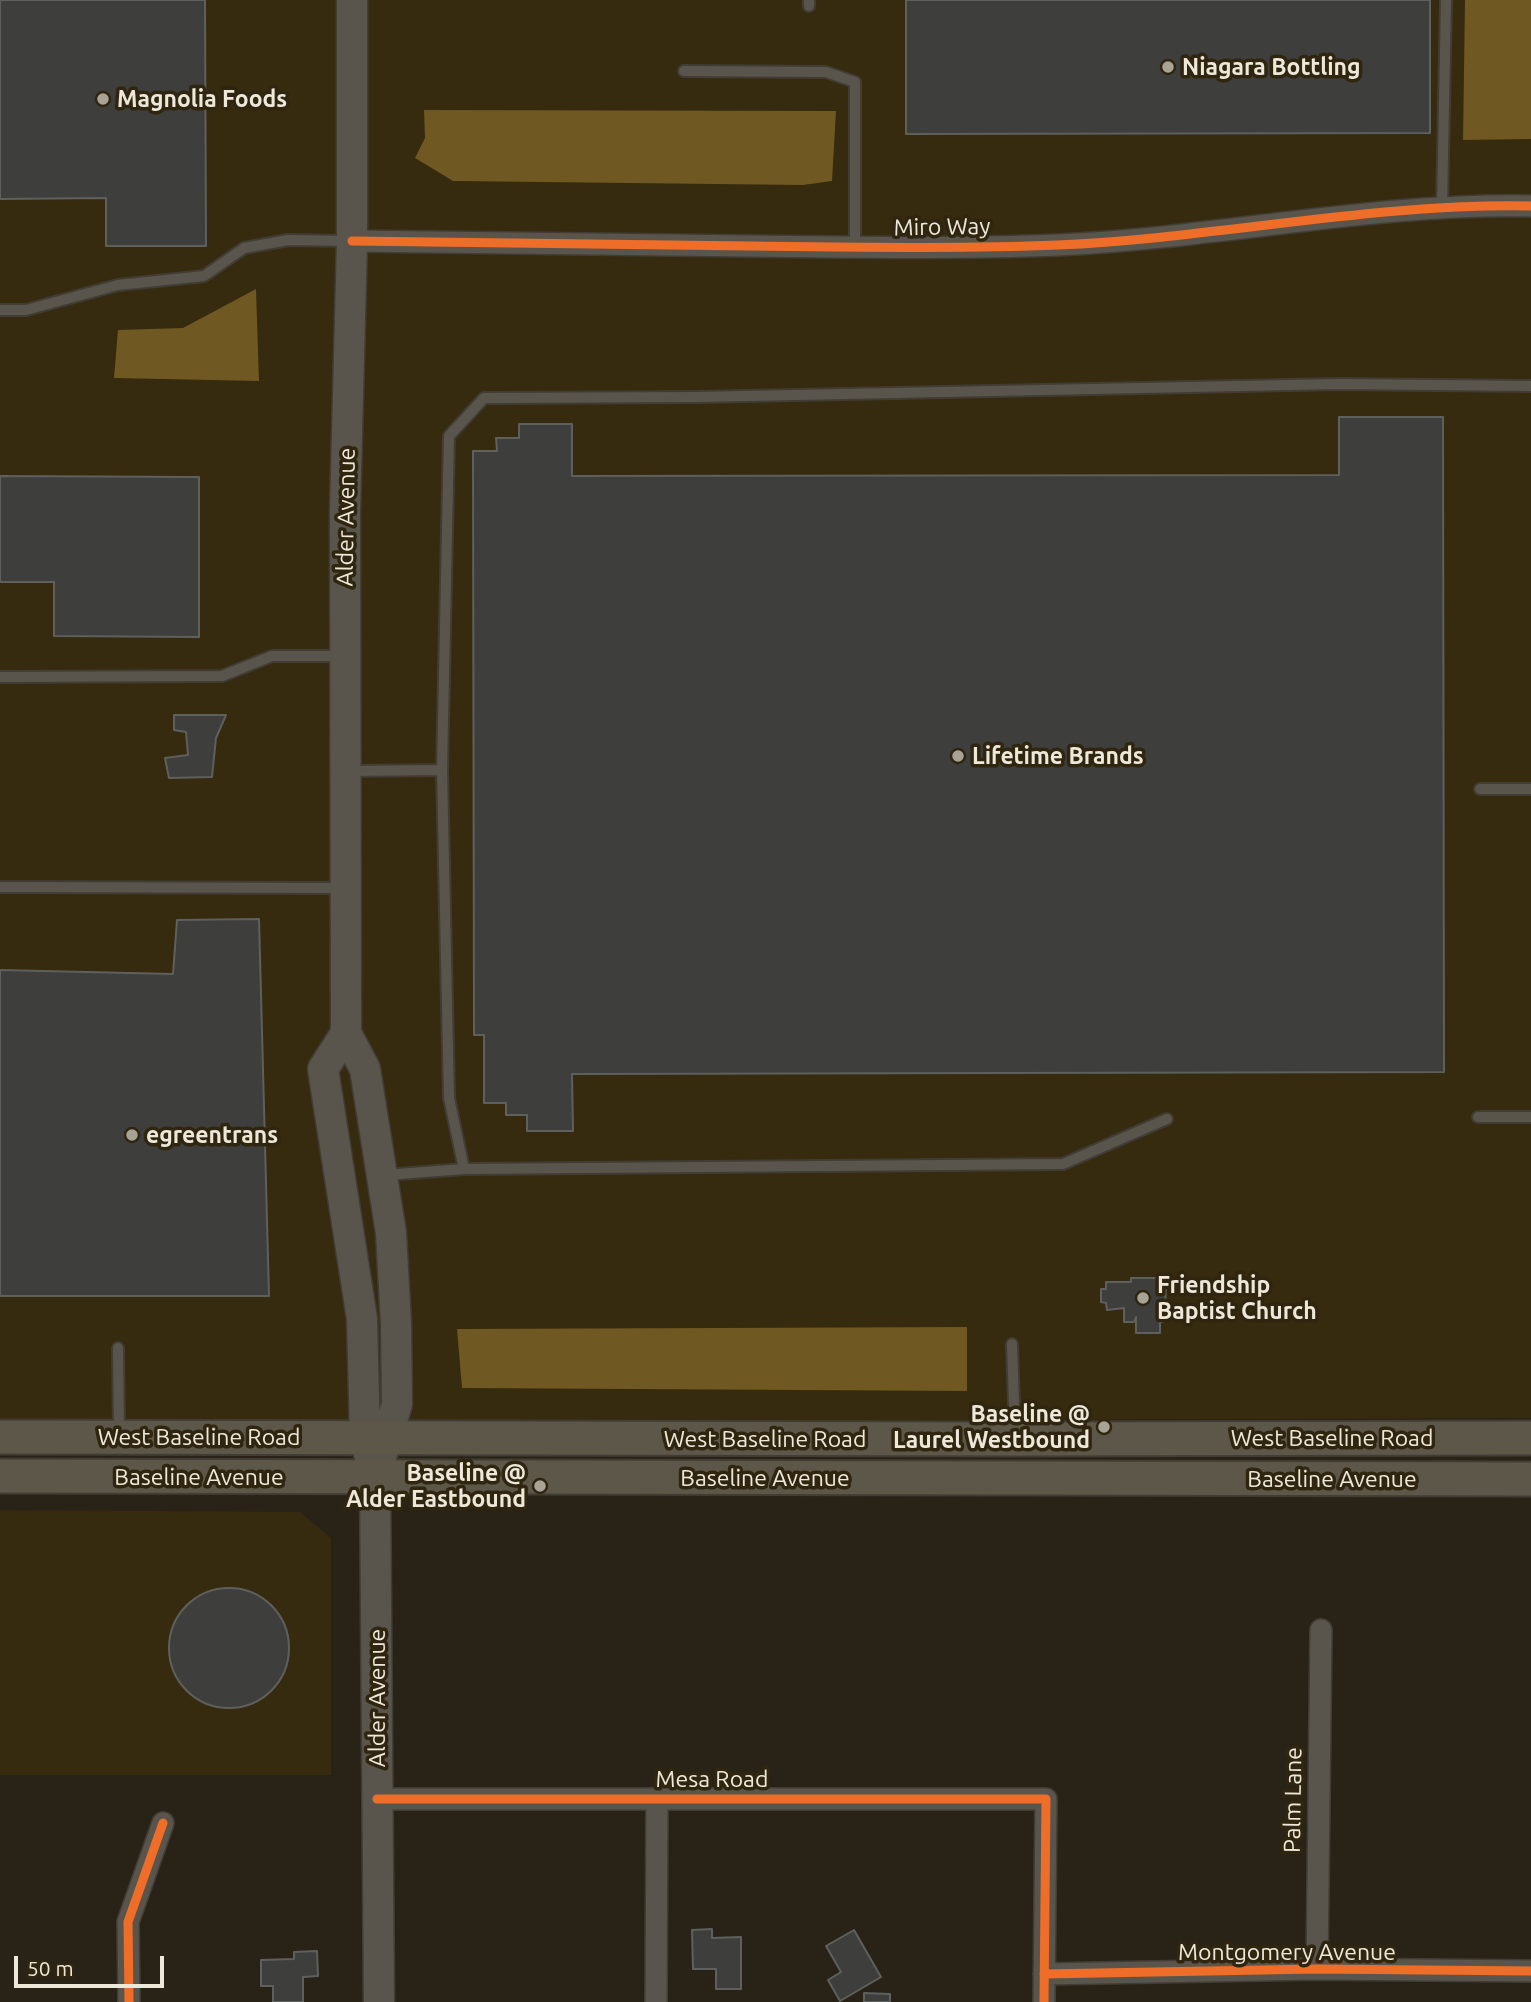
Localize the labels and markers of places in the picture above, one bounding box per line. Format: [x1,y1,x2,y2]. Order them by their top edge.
place label: Niagara Bottling [1182,53,1361,81]
marker: Niagara Bottling [1160,59,1176,75]
place label: Magnolia Foods [117,85,287,113]
marker: Magnolia Foods [95,91,111,107]
place label: Lifetime Brands [972,742,1144,770]
marker: Lifetime Brands [950,748,966,764]
place label: egreentrans [146,1121,278,1149]
marker: egreentrans [124,1127,140,1143]
place label: Friendship Baptist Church [1157,1271,1317,1325]
marker: Friendship Baptist Church [1135,1290,1151,1306]
place label: Baseline @ Laurel Westbound [893,1400,1090,1454]
marker: Baseline @ Laurel Westbound [1096,1419,1112,1435]
place label: Baseline @ Alder Eastbound [346,1459,526,1513]
marker: Baseline @ Alder Eastbound [532,1478,548,1494]

